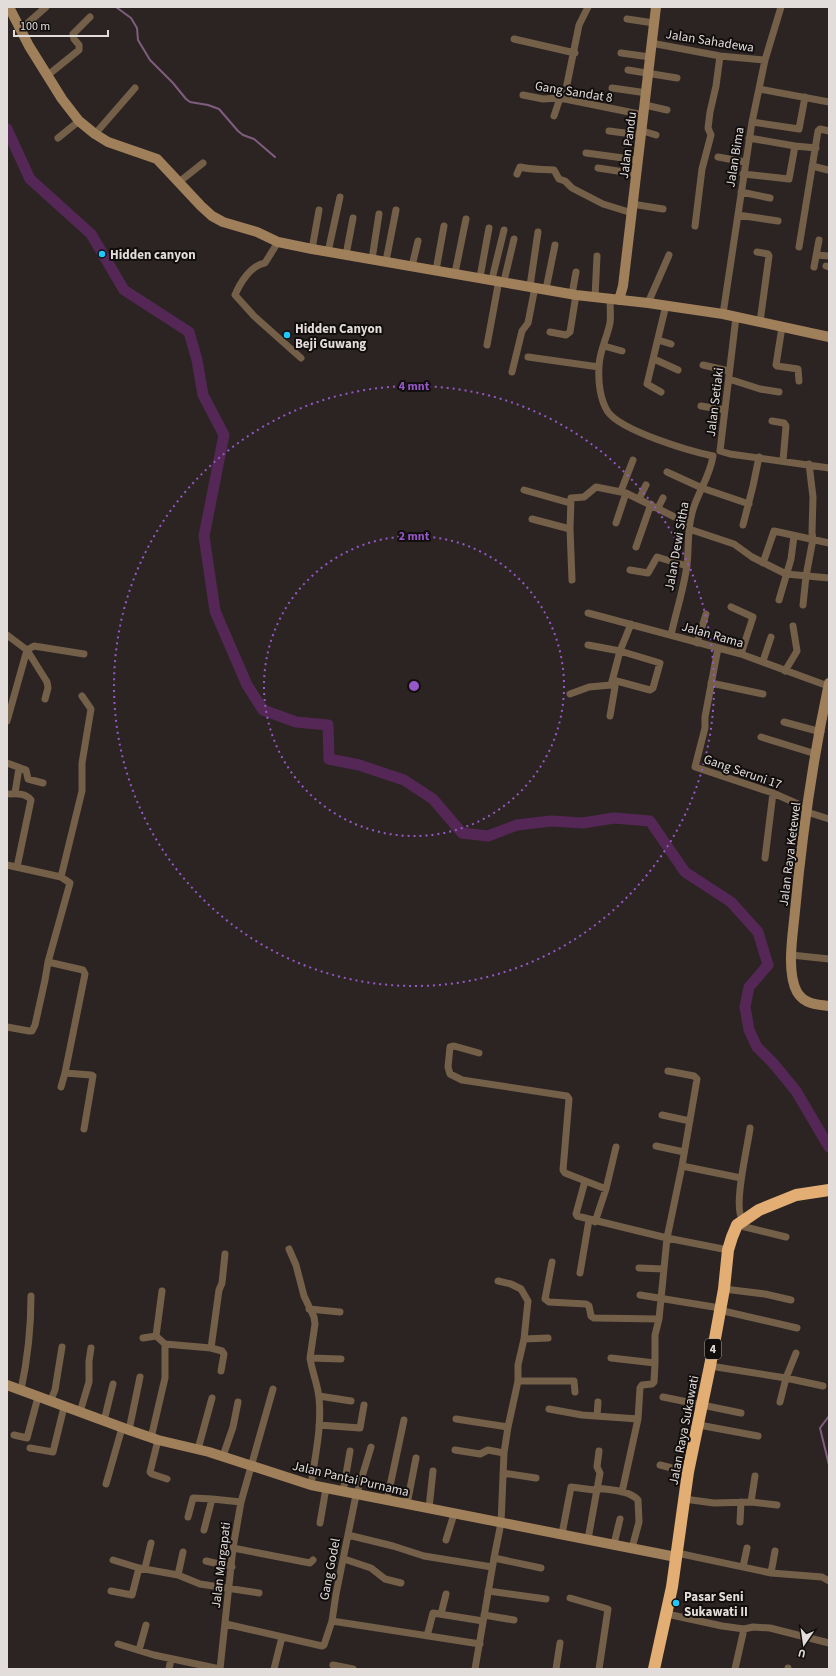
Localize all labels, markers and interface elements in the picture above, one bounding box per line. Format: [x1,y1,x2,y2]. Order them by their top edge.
scale bar [14,12,108,38]
text: 100 m [20,18,50,35]
street label: Jalan Sahadewa [664,25,755,57]
street label: Gang Sandat 8 [534,77,614,107]
street label: Jalan Pandu [615,111,641,180]
street label: Jalan Bima [721,126,749,188]
place label: Hidden canyon [110,246,196,264]
marker: Hidden canyon [97,249,107,259]
place label: Hidden Canyon Beji Guwang [295,320,382,353]
marker: Hidden Canyon Beji Guwang [282,330,292,340]
street label: Jalan Setiaki [702,367,728,438]
text: 4 mnt [399,378,430,395]
street label: Jalan Dewi Sitha [660,500,694,592]
text: 2 mnt [399,528,430,545]
street label: Jalan Rama [680,618,746,652]
centre of rings [407,679,421,693]
street label: Gang Seruni 17 [701,750,784,794]
street label: Jalan Raya Ketewel [775,801,805,907]
road number: 4 [705,1339,721,1359]
street label: Jalan Raya Sukawati [665,1374,703,1487]
street label: Jalan Pantai Purnama [291,1457,411,1501]
street label: Jalan Margapati [207,1521,235,1609]
street label: Gang Godel [315,1537,345,1602]
place label: Pasar Seni Sukawati II [684,1588,748,1621]
marker: Pasar Seni Sukawati II [671,1598,681,1608]
north arrow [784,1624,824,1664]
text: U [797,1645,807,1661]

